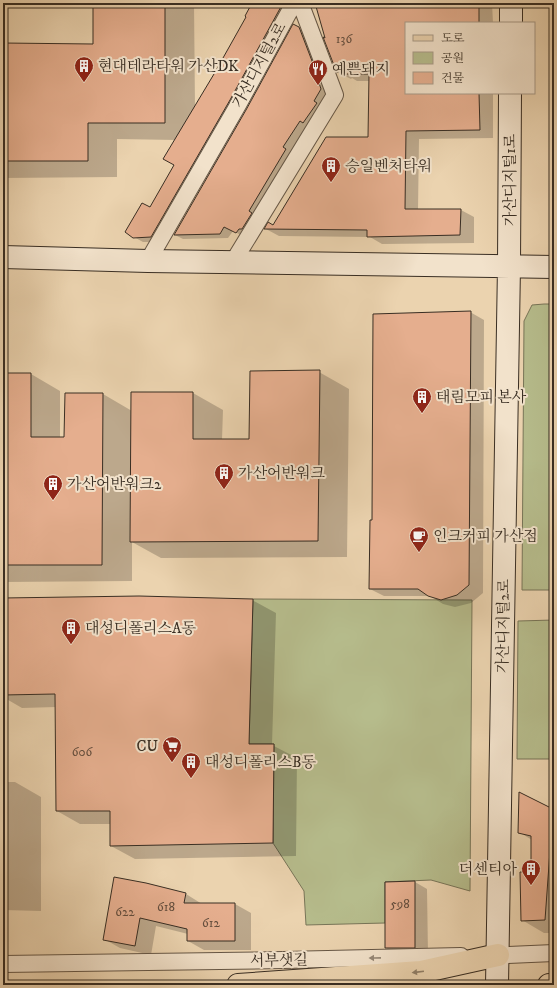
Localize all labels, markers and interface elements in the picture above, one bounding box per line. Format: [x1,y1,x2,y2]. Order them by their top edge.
street label: 가산디지털2로 [228,19,291,111]
legend [405,22,535,94]
house number: 136 [336,31,353,47]
text: 도로 [441,31,465,46]
text: 공원 [441,51,464,66]
building icon: 현대테라타워 가산DK [73,55,95,83]
place label: 현대테라타워 가산DK [98,57,239,76]
restaurant icon: 예쁜돼지 [307,58,329,86]
place label: 예쁜돼지 [332,60,390,79]
text: 건물 [441,71,465,86]
street label: 가산디지털1로 [501,133,520,226]
building icon: 승일벤처타워 [320,155,342,183]
place label: 승일벤처타워 [345,157,432,176]
building icon: 태림모피 본사 [411,386,433,414]
place label: 태림모피 본사 [436,388,527,407]
building icon: 가산어반워크 [213,462,235,490]
place label: 가산어반워크 [238,464,325,483]
building icon: 가산어반워크2 [42,473,64,501]
place label: 가산어반워크2 [67,475,162,494]
cafe icon: 인크커피 가산점 [408,525,430,553]
place label: 인크커피 가산점 [433,527,538,546]
street label: 가산디지털2로 [493,578,514,673]
building icon: 대성디폴리스A동 [60,617,82,645]
place label: 대성디폴리스A동 [85,619,196,638]
supermarket icon: CU [161,735,183,763]
place label: CU [136,737,158,756]
house number: 606 [72,744,93,760]
building icon: 대성디폴리스B동 [180,751,202,779]
place label: 대성디폴리스B동 [205,753,316,772]
building icon: 더센티아 [520,858,542,886]
place label: 더센티아 [459,860,518,879]
house number: 598 [390,896,410,912]
house number: 618 [157,899,175,915]
house number: 622 [115,904,135,920]
house number: 612 [202,915,221,931]
street label: 서부샛길 [250,950,308,971]
one-way arrow [368,955,381,961]
one-way arrow [412,969,425,975]

